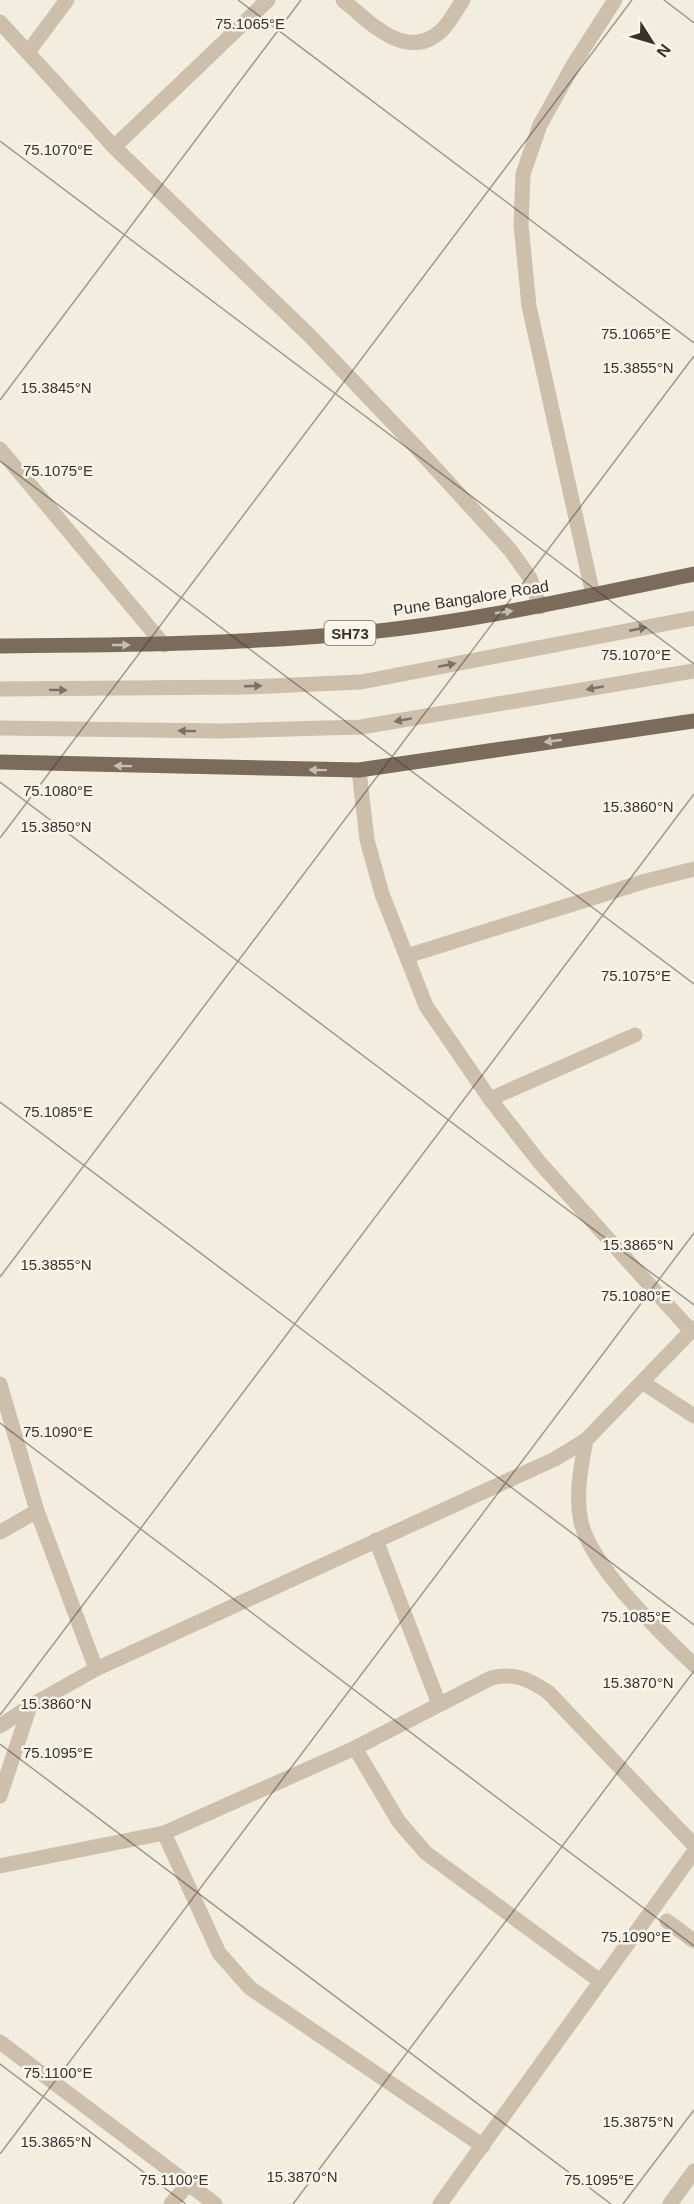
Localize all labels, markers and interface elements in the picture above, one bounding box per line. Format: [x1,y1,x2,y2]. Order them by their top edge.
north arrow [622,12,682,72]
text: 75.1065°E [215,15,285,32]
text: N [653,41,674,60]
text: 75.1070°E [23,141,93,158]
text: 75.1065°E [601,325,671,342]
text: 15.3855°N [602,359,674,376]
text: 15.3845°N [20,379,92,396]
text: 75.1075°E [23,462,93,479]
street label: Pune Bangalore Road [392,577,550,619]
one-way arrow [494,608,513,617]
road number: SH73 [324,621,376,645]
one-way arrow [629,624,648,633]
one-way arrow [112,640,131,650]
text: 75.1070°E [601,646,671,663]
one-way arrow [437,660,456,669]
one-way arrow [244,682,263,691]
one-way arrow [585,684,604,693]
one-way arrow [49,685,68,695]
one-way arrow [393,716,412,725]
one-way arrow [178,726,197,736]
one-way arrow [543,737,562,746]
one-way arrow [114,761,133,770]
one-way arrow [309,765,328,774]
text: 75.1080°E [23,782,93,799]
text: 15.3860°N [602,798,674,815]
text: 15.3850°N [20,818,92,835]
text: 75.1075°E [601,967,671,984]
text: 75.1085°E [23,1103,93,1120]
text: 15.3865°N [602,1236,674,1253]
text: 15.3855°N [20,1256,92,1273]
text: 75.1080°E [601,1287,671,1304]
text: 75.1090°E [23,1423,93,1440]
text: 75.1085°E [601,1608,671,1625]
text: 15.3870°N [602,1674,674,1691]
text: 15.3860°N [20,1695,92,1712]
text: 75.1095°E [23,1744,93,1761]
text: 75.1090°E [601,1928,671,1945]
text: 75.1100°E [23,2064,93,2081]
text: 15.3875°N [602,2113,674,2130]
text: 15.3865°N [20,2133,92,2150]
text: 15.3870°N [266,2168,338,2185]
text: 75.1100°E [139,2171,209,2188]
text: 75.1095°E [564,2171,634,2188]

